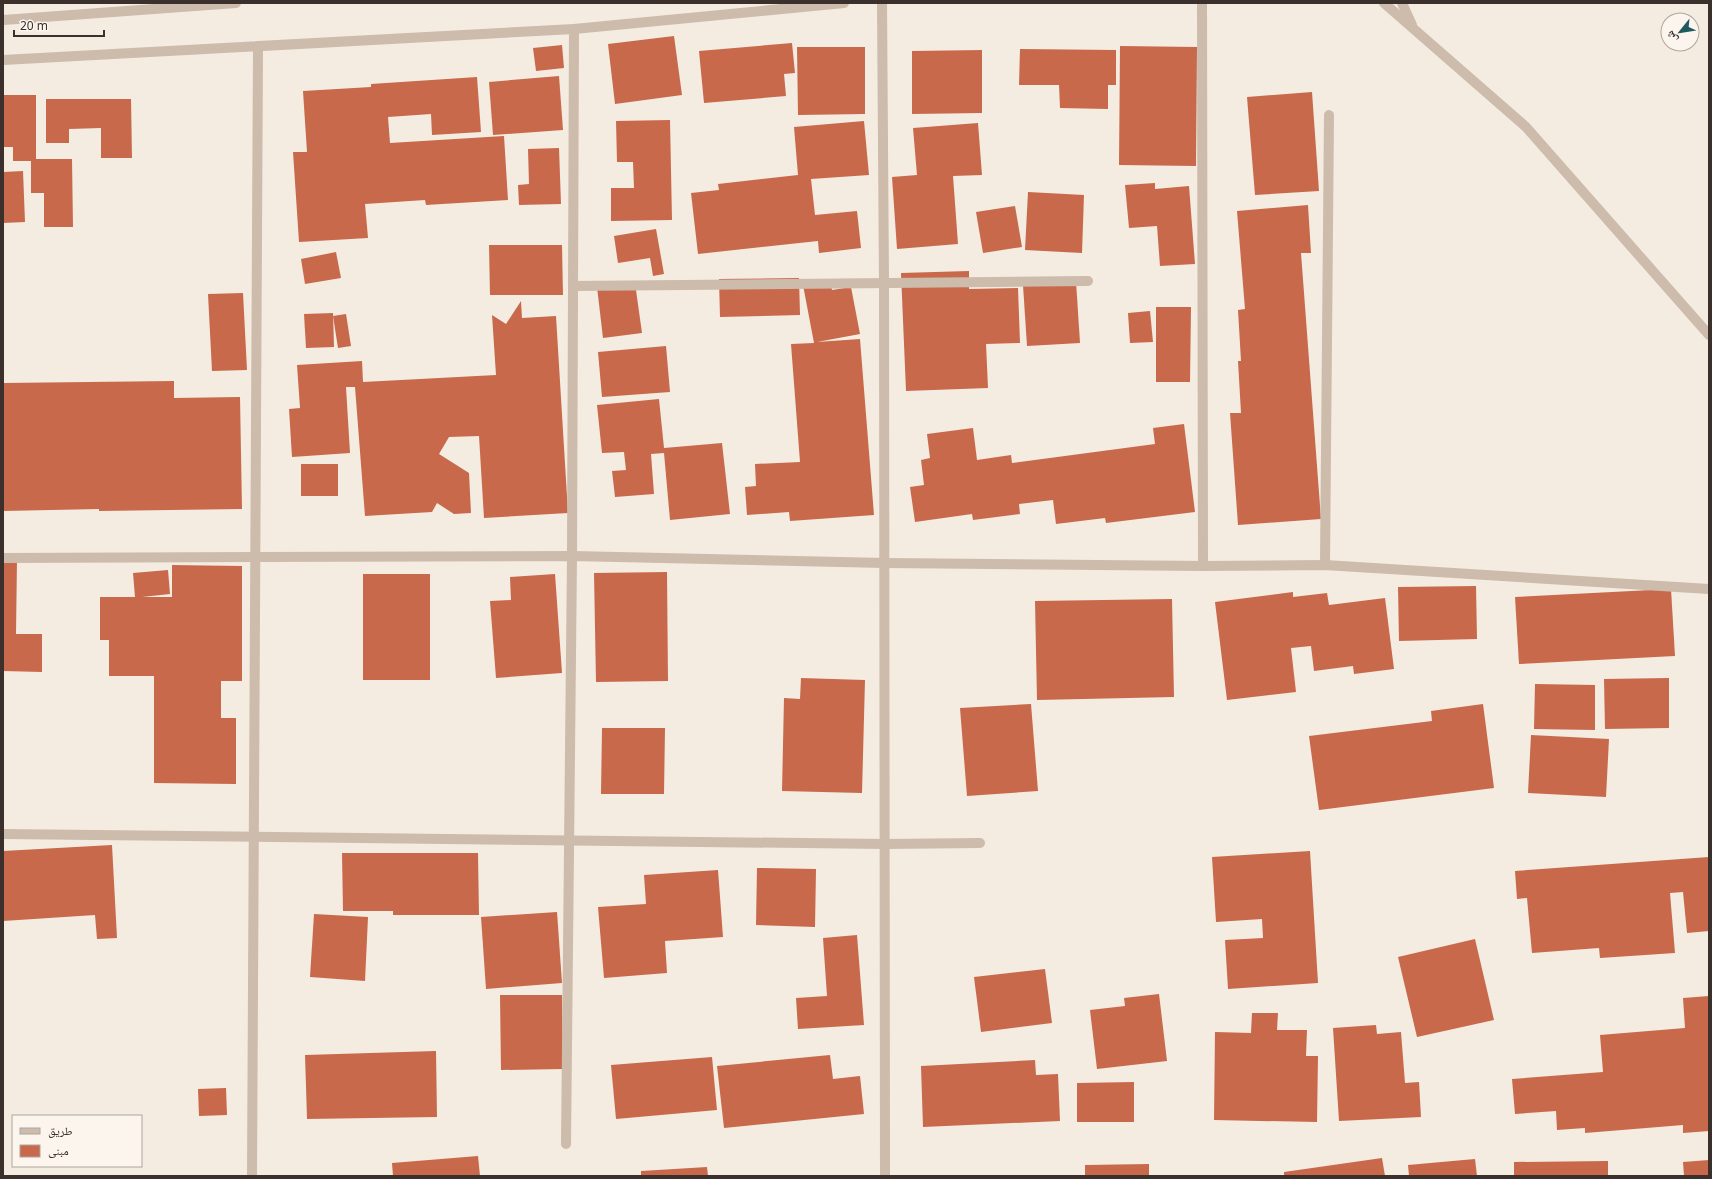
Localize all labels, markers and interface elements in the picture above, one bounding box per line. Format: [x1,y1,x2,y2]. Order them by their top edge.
scale bar [14,12,104,38]
north arrow [1660,12,1700,52]
text: 20 m [20,17,48,34]
text: ش [1661,28,1681,46]
legend [12,1115,142,1167]
text: طريق [48,1122,73,1139]
text: مبنى [48,1142,69,1159]

